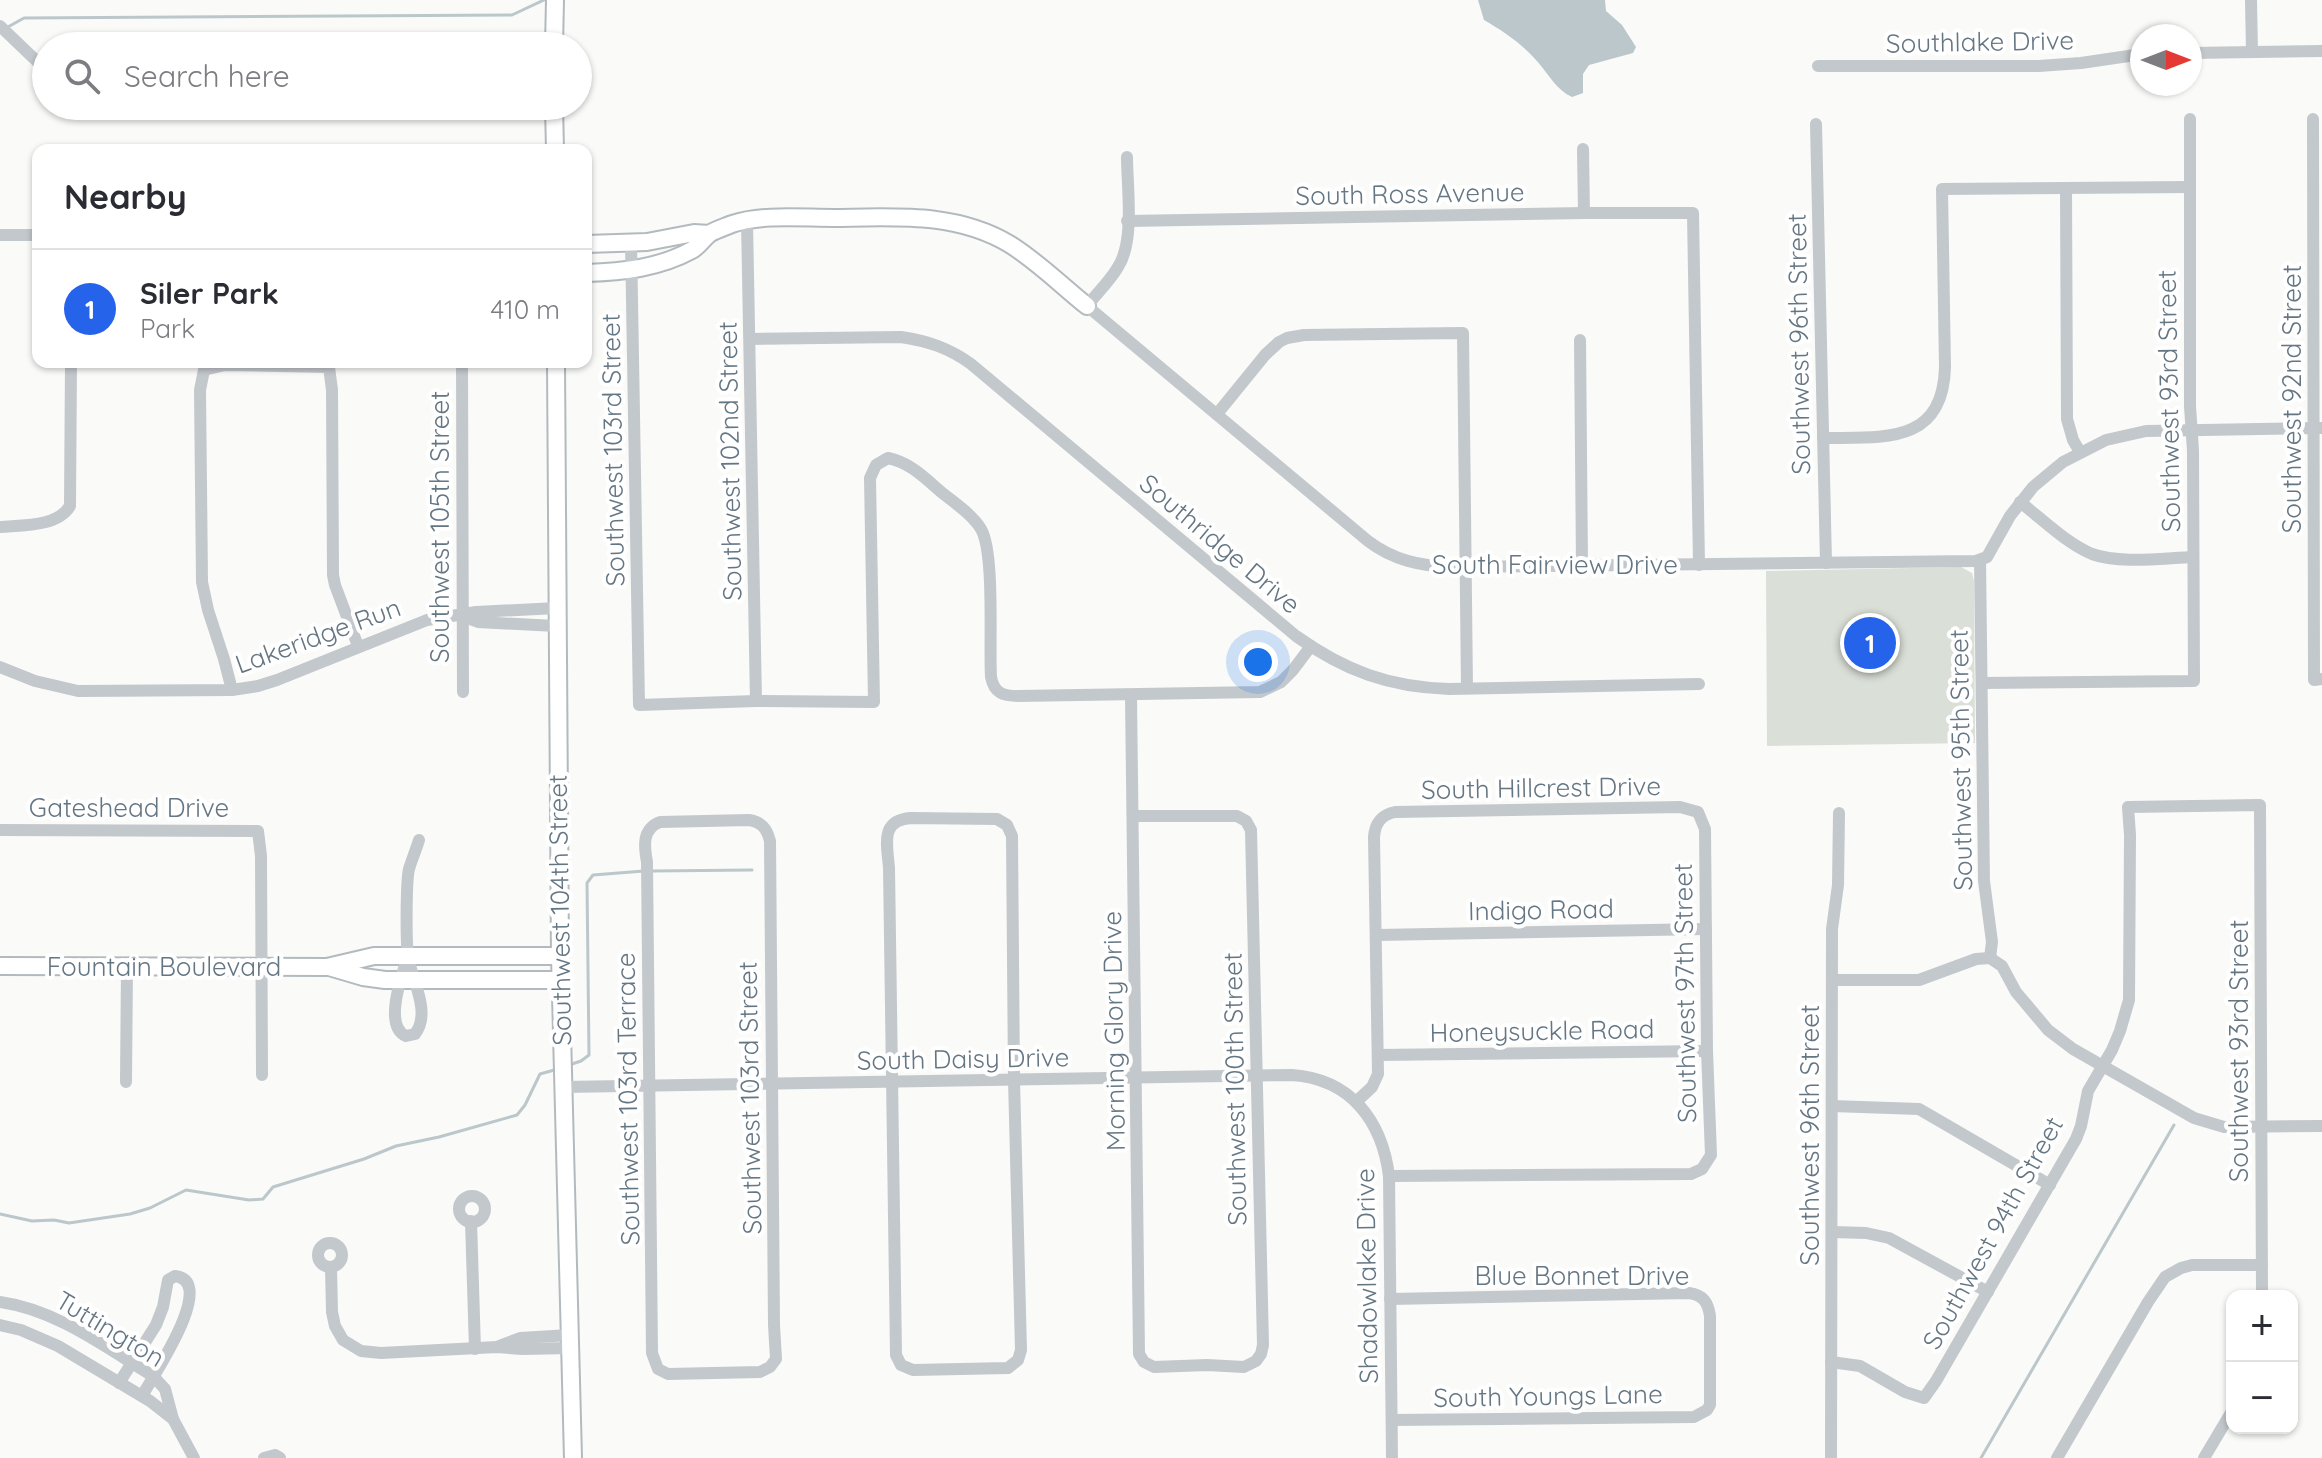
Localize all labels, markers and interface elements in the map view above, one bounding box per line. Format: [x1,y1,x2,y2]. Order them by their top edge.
street label: Southlake Drive [1886,23,2074,60]
north arrow [2130,24,2202,96]
search box [32,32,592,120]
icon: search [60,54,104,98]
text: Search here [124,57,290,95]
text: Nearby [64,175,187,218]
street label: South Ross Avenue [1295,175,1525,212]
street label: Southwest 96th Street [1780,213,1817,475]
street label: Southwest 92nd Street [2275,265,2308,533]
street label: Southwest 93rd Street [2150,269,2187,533]
text: Siler Park [140,274,279,312]
text: 1 [85,293,95,326]
text: 410 m [491,293,560,326]
text: Park [140,312,195,345]
street label: Southwest 103rd Street [594,313,631,587]
street label: Southwest 102nd Street [711,321,748,601]
street label: Southwest 105th Street [423,391,456,663]
street label: Southridge Drive [1133,467,1308,621]
street label: South Fairview Drive [1432,548,1678,581]
street label: Lakeridge Run [231,590,405,681]
pin: 1 [1844,613,1896,673]
street label: Southwest 95th Street [1942,629,1979,891]
your location [1238,642,1278,682]
street label: South Hillcrest Drive [1421,769,1661,806]
street label: Southwest 104th Street [541,774,578,1046]
street label: Gateshead Drive [29,791,229,824]
street label: Southwest 97th Street [1666,863,1703,1123]
street label: Indigo Road [1468,892,1614,927]
street label: Morning Glory Drive [1095,911,1132,1151]
street label: Southwest 93rd Street [2222,920,2255,1182]
street label: Fountain Boulevard [47,950,281,983]
street label: Southwest 103rd Terrace [608,952,647,1246]
street label: Southwest 100th Street [1216,952,1253,1226]
street label: Southwest 103rd Street [731,961,768,1235]
street label: Southwest 96th Street [1793,1004,1826,1266]
street label: Honeysuckle Road [1429,1012,1655,1049]
street label: South Daisy Drive [856,1040,1069,1077]
street label: Southwest 94th Street [1915,1111,2070,1355]
street label: Shadowlake Drive [1348,1168,1385,1384]
street label: Blue Bonnet Drive [1474,1259,1690,1292]
street label: Tuttington [50,1283,171,1374]
map controls [2226,1290,2298,1434]
button: + [2226,1290,2298,1362]
button: − [2226,1362,2298,1434]
street label: South Youngs Lane [1433,1377,1663,1414]

